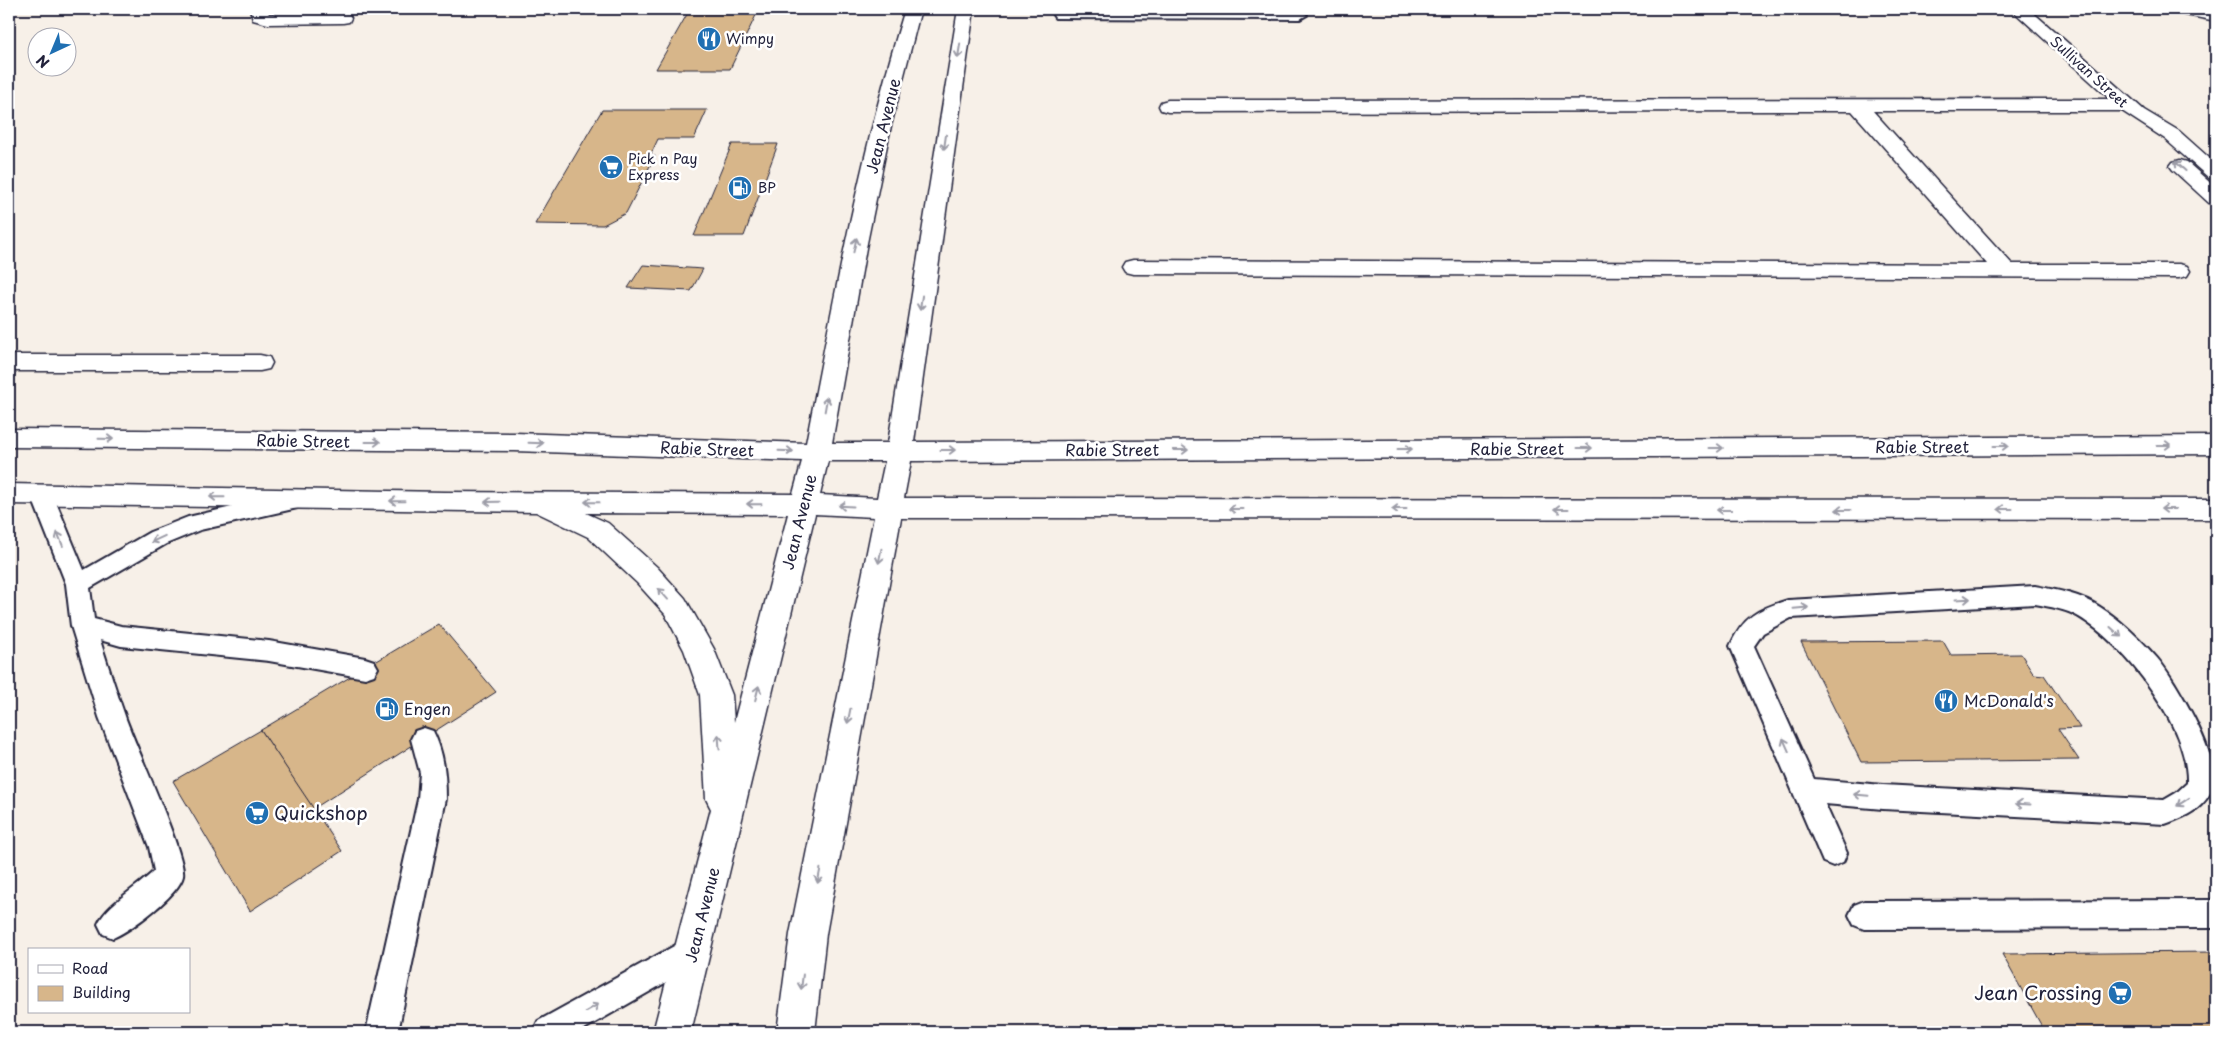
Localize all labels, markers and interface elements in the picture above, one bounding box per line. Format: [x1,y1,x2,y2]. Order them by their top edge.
restaurant icon: Wimpy [696,26,722,52]
north arrow [28,28,78,78]
place label: Wimpy [726,28,774,49]
street label: Sullivan Street [2046,31,2133,113]
one-way arrow [954,43,964,59]
text: N [31,50,54,73]
street label: Jean Avenue [859,75,906,176]
one-way arrow [940,134,950,150]
place label: Pick n Pay Express [628,148,698,185]
supermarket icon: Pick n Pay Express [598,154,624,180]
one-way arrow [2174,160,2187,172]
fuel station icon: BP [727,175,753,201]
place label: BP [758,177,776,198]
one-way arrow [851,237,861,253]
one-way arrow [916,294,926,310]
one-way arrow [821,397,831,413]
street label: Rabie Street [256,427,351,453]
one-way arrow [98,434,114,444]
street label: Rabie Street [660,434,755,462]
street label: Rabie Street [1875,434,1969,458]
street label: Rabie Street [1470,436,1564,460]
one-way arrow [365,437,381,447]
street label: Rabie Street [1065,437,1159,461]
one-way arrow [528,438,544,448]
one-way arrow [2155,440,2171,450]
one-way arrow [1992,441,2009,451]
one-way arrow [1576,443,1593,453]
one-way arrow [1708,443,1724,453]
one-way arrow [940,445,956,455]
one-way arrow [1172,445,1189,455]
one-way arrow [1397,445,1413,454]
one-way arrow [777,447,793,456]
street label: Jean Avenue [775,471,822,572]
one-way arrow [209,492,225,502]
one-way arrow [389,496,405,506]
one-way arrow [484,497,500,507]
one-way arrow [584,497,600,507]
one-way arrow [746,499,762,509]
one-way arrow [838,502,854,511]
one-way arrow [1228,504,1244,514]
one-way arrow [1391,504,1407,514]
one-way arrow [1553,504,1570,514]
one-way arrow [1997,504,2014,514]
one-way arrow [2160,504,2176,514]
one-way arrow [1716,505,1732,515]
one-way arrow [1835,505,1851,515]
one-way arrow [55,532,64,547]
one-way arrow [151,534,166,544]
one-way arrow [874,548,884,564]
one-way arrow [657,587,669,600]
one-way arrow [1955,594,1971,603]
one-way arrow [1793,603,1809,613]
one-way arrow [2109,627,2122,638]
one-way arrow [753,686,762,702]
restaurant icon: McDonald's [1933,688,1959,714]
place label: McDonald's [1964,688,2054,712]
fuel station icon: Engen [374,696,400,722]
place label: Engen [404,696,451,720]
one-way arrow [844,708,854,724]
one-way arrow [714,734,724,750]
one-way arrow [1780,738,1790,753]
one-way arrow [1854,790,1870,799]
one-way arrow [2176,797,2190,808]
place label: Quickshop [274,798,368,826]
supermarket icon: Quickshop [244,800,270,826]
one-way arrow [2016,800,2032,809]
street label: Jean Avenue [678,864,725,965]
one-way arrow [814,867,824,883]
legend [28,948,190,1014]
text: Road [72,956,108,979]
one-way arrow [797,974,807,990]
place label: Jean Crossing [1974,978,2102,1006]
text: Building [72,980,131,1003]
supermarket icon: Jean Crossing [2107,980,2133,1006]
one-way arrow [584,1003,598,1013]

